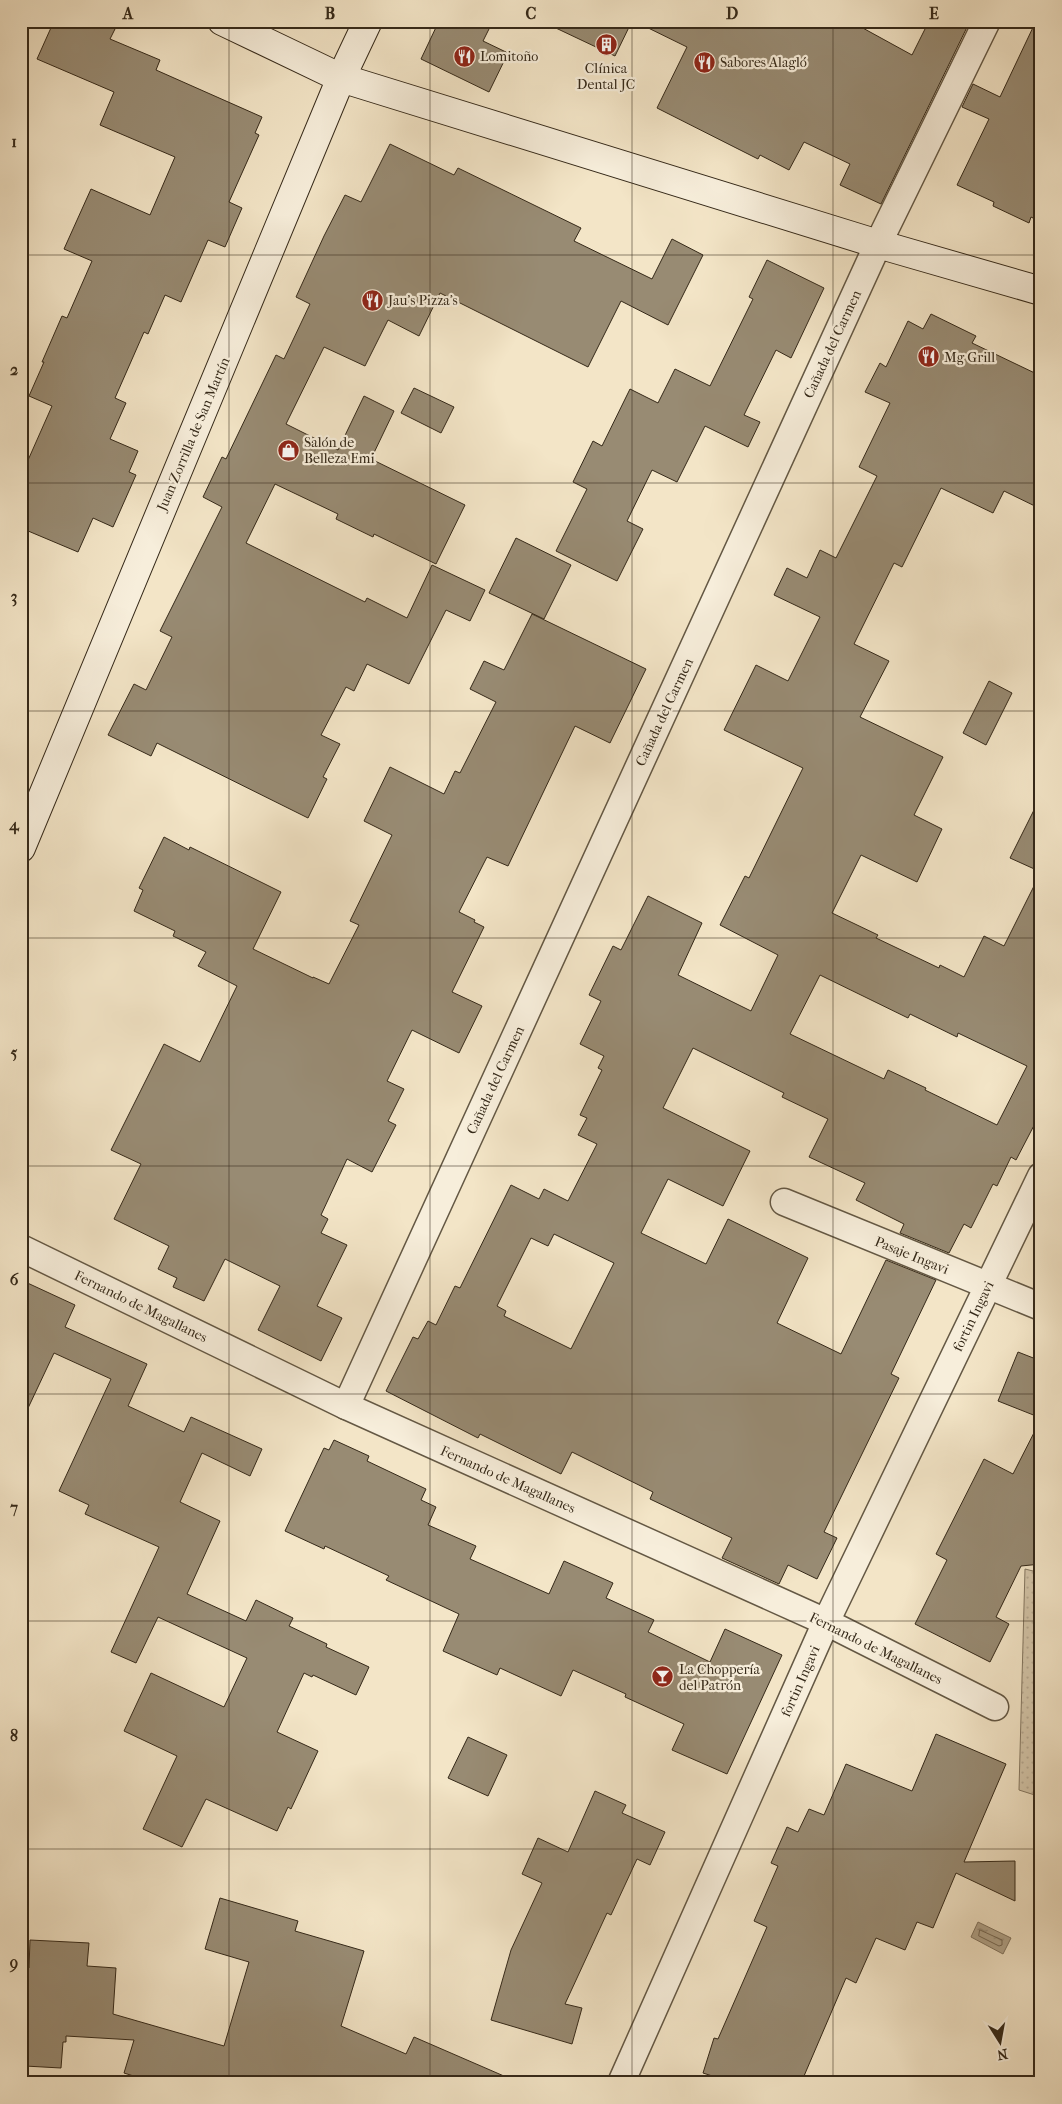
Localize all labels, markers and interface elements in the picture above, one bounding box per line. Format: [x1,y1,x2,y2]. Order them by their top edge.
text: A [122,4,134,23]
text: B [325,4,335,23]
text: C [526,4,537,23]
text: D [726,4,738,23]
text: E [929,4,939,23]
building icon: Clínica Dental JC [594,33,618,57]
restaurant icon: Lomitoño [452,44,476,68]
place label: Lomitoño [480,48,538,65]
restaurant icon: Sabores Alagló [692,50,716,74]
place label: Sabores Alagló [720,54,807,71]
place label: Clínica Dental JC [577,60,635,93]
text: 1 [11,132,17,151]
street label: Cañada del Carmen [800,287,865,401]
restaurant icon: Jau's Pizza's [360,288,384,312]
place label: Jau's Pizza's [387,292,458,309]
restaurant icon: Mg Grill [916,345,940,369]
place label: Mg Grill [944,349,995,366]
street label: Juan Zorrilla de San Martín [153,355,234,515]
text: 2 [10,360,18,379]
place label: Salón de Belleza Emi [304,434,375,467]
shop icon: Salón de Belleza Emi [276,438,300,462]
text: 3 [11,587,17,607]
street label: Cañada del Carmen [632,655,697,769]
text: 4 [8,815,20,835]
street label: Cañada del Carmen [463,1023,528,1137]
text: 5 [11,1043,18,1062]
street label: Pasaje Ingavi [872,1233,951,1278]
street label: Fernando de Magallanes [71,1267,210,1346]
text: 6 [10,1270,19,1289]
street label: fortin Ingavi [949,1278,998,1354]
street label: Fernando de Magallanes [438,1442,578,1517]
text: 7 [9,1498,18,1517]
street label: Fernando de Magallanes [806,1609,945,1688]
street label: fortin Ingavi [777,1643,824,1719]
place label: La Choppería del Patrón [679,1661,760,1694]
bar icon: La Choppería del Patrón [651,1665,675,1689]
text: 8 [10,1726,18,1745]
text: 9 [9,1953,18,1973]
north arrow [974,2016,1024,2066]
text: N [995,2045,1009,2064]

